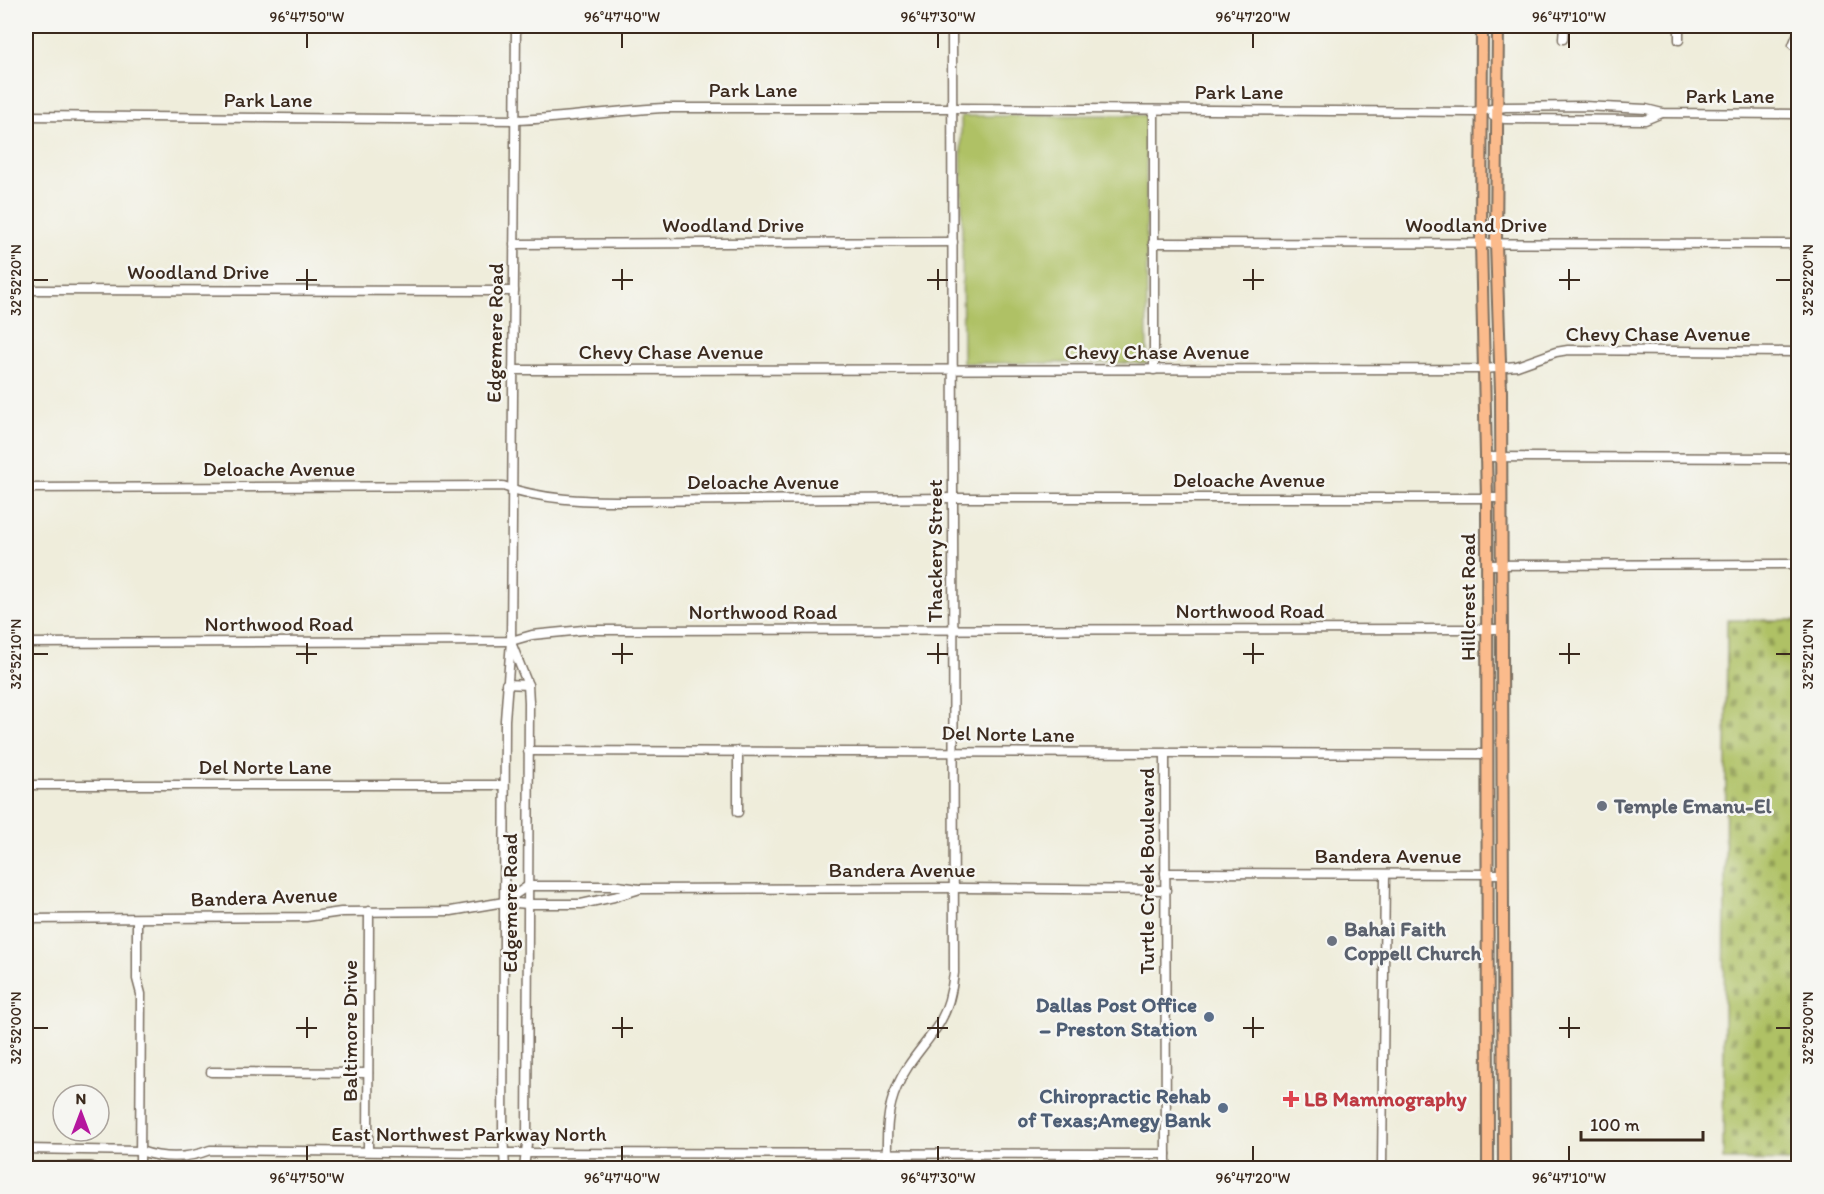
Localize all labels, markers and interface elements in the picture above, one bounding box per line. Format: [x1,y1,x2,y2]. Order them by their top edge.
text: 96°47'50"W [270,8,345,26]
text: 96°47'40"W [584,8,660,26]
text: 96°47'30"W [900,8,976,26]
text: 96°47'20"W [1216,8,1291,26]
text: 96°47'10"W [1532,8,1606,26]
street label: Park Lane [709,77,798,102]
street label: Park Lane [1195,79,1284,104]
street label: Park Lane [1686,83,1775,108]
street label: Park Lane [224,87,313,112]
street label: Woodland Drive [662,212,804,237]
street label: Woodland Drive [1405,212,1547,237]
text: 32°52'20"N [7,244,25,316]
text: 32°52'20"N [1799,244,1817,316]
street label: Woodland Drive [127,259,269,284]
street label: Edgemere Road [481,263,508,403]
street label: Chevy Chase Avenue [1565,321,1751,346]
street label: Chevy Chase Avenue [578,339,764,364]
street label: Chevy Chase Avenue [1064,339,1250,364]
street label: Deloache Avenue [203,456,355,481]
street label: Deloache Avenue [1173,467,1325,492]
street label: Deloache Avenue [687,469,839,494]
street label: Thackery Street [922,479,947,623]
street label: Hillcrest Road [1455,533,1480,661]
street label: Northwood Road [1176,598,1325,623]
street label: Northwood Road [689,599,838,624]
street label: Northwood Road [205,611,354,636]
text: 32°52'10"N [7,619,25,689]
text: 32°52'10"N [1799,619,1817,689]
street label: Del Norte Lane [941,720,1075,747]
street label: Del Norte Lane [198,754,332,779]
street label: Turtle Creek Boulevard [1134,767,1159,974]
place label: Temple Emanu-El [1613,793,1773,819]
marker: Temple Emanu-El [1595,799,1609,813]
street label: Edgemere Road [497,833,522,973]
street label: Bandera Avenue [1314,843,1462,868]
street label: Bandera Avenue [828,857,976,882]
street label: Bandera Avenue [190,881,338,912]
place label: Bahai Faith Coppell Church [1344,916,1481,966]
marker: Bahai Faith Coppell Church [1325,934,1339,948]
street label: Baltimore Drive [337,960,362,1102]
text: 32°52'00"N [7,991,25,1065]
text: 32°52'00"N [1799,991,1817,1065]
place label: Dallas Post Office – Preston Station [1035,992,1197,1041]
marker: Dallas Post Office – Preston Station [1202,1010,1216,1024]
north arrow [51,1083,111,1143]
place label: Chiropractic Rehab of Texas;Amegy Bank [1017,1083,1211,1133]
place label: LB Mammography [1304,1086,1467,1112]
text: N [76,1089,86,1108]
marker: LB Mammography [1282,1090,1300,1108]
marker: Chiropractic Rehab of Texas;Amegy Bank [1216,1101,1230,1115]
scale bar [1581,1104,1702,1142]
text: 100 m [1590,1114,1640,1136]
street label: East Northwest Parkway North [331,1121,607,1146]
text: 96°47'50"W [270,1169,345,1187]
text: 96°47'40"W [584,1169,660,1187]
text: 96°47'30"W [900,1169,976,1187]
text: 96°47'20"W [1216,1169,1291,1187]
text: 96°47'10"W [1532,1169,1606,1187]

